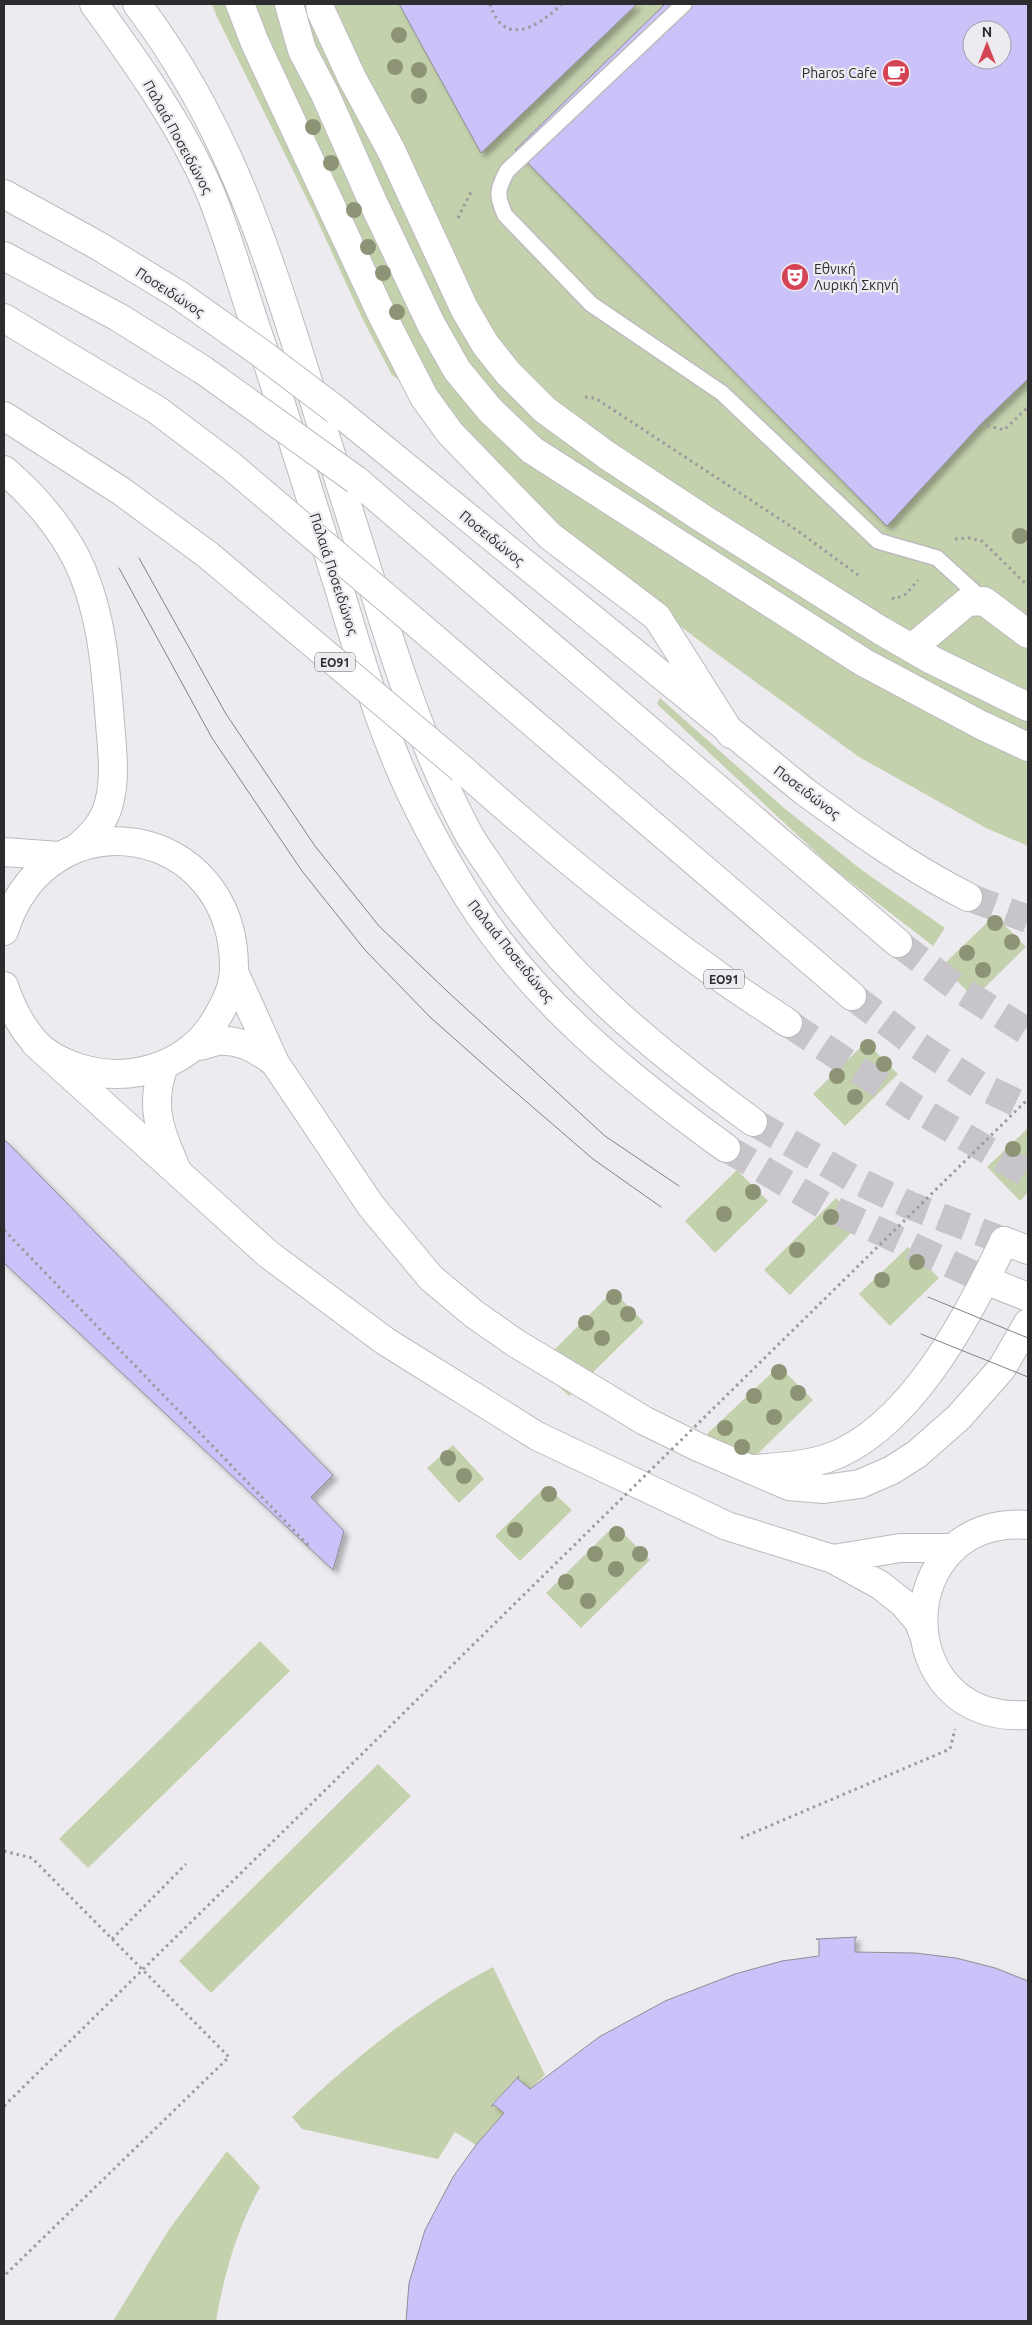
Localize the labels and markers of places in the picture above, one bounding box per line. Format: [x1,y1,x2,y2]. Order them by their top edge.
cafe icon: Pharos Cafe [881,58,911,88]
place label: Pharos Cafe [802,65,877,81]
place label: Εθνική Λυρική Σκηνή [814,261,899,293]
theatre icon: Εθνική Λυρική Σκηνή [780,262,810,292]

